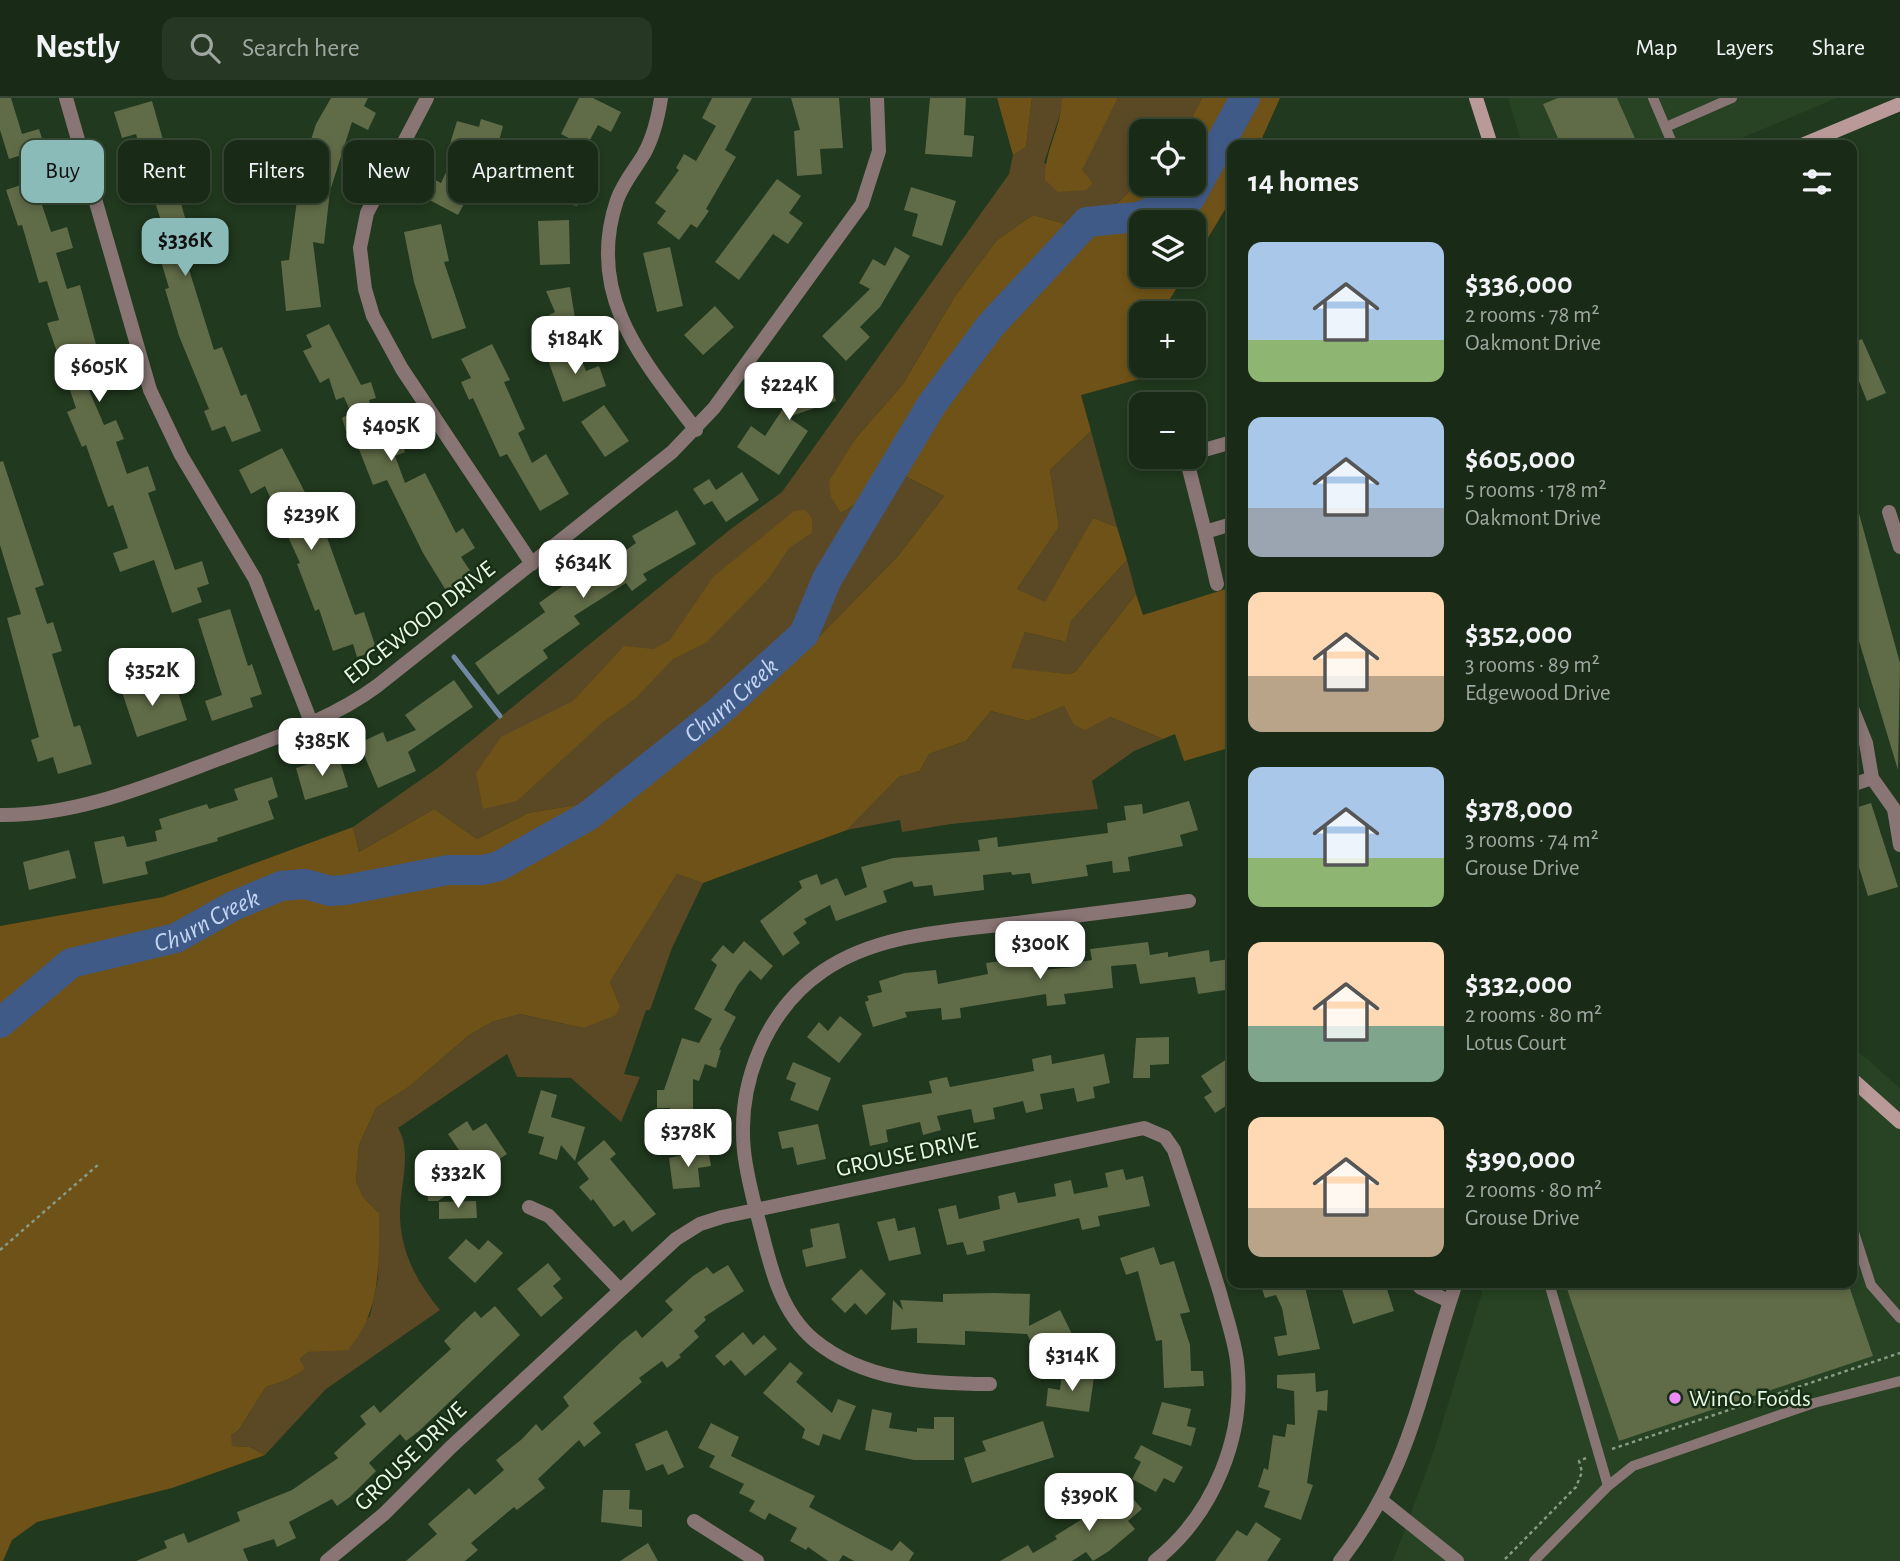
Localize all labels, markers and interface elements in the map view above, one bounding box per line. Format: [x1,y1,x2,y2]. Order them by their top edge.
search box [162,17,652,80]
icon: search [186,29,224,67]
text: Nestly [35,31,120,64]
text: Search here [242,35,360,61]
text: Map [1635,36,1677,60]
text: Layers [1715,36,1774,60]
text: Share [1812,36,1865,60]
map controls [1129,119,1206,469]
button: locate [1129,119,1206,196]
chip: Buy [21,140,104,203]
chip: Rent [118,140,210,203]
chip: Filters [224,140,329,203]
chip: New [343,140,434,203]
chip: Apartment [448,140,598,203]
icon: filters [1798,163,1836,201]
text: 14 homes [1248,167,1359,197]
button: layers [1129,210,1206,287]
pin: $336K [136,218,234,278]
text: $336K [158,229,212,252]
text: $336,000 [1465,269,1573,299]
icon: home [1304,270,1388,354]
button: + [1129,301,1206,378]
text: 2 rooms · 78 m² [1465,304,1600,327]
pin: $184K [526,316,624,376]
text: $184K [548,327,602,350]
text: Oakmont Drive [1465,332,1601,355]
pin: $605K [50,344,148,404]
text: $605K [71,355,127,378]
pin: $224K [740,362,838,422]
text: $224K [760,373,818,396]
button: − [1129,392,1206,469]
pin: $405K [342,404,440,463]
text: $405K [362,414,420,437]
text: $605,000 [1465,444,1575,474]
icon: home [1304,445,1388,529]
text: 5 rooms · 178 m² [1465,479,1607,502]
pin: $239K [262,492,360,552]
text: $239K [283,503,339,526]
text: Oakmont Drive [1465,507,1601,530]
pin: $634K [534,540,632,600]
text: $634K [555,551,611,574]
street label: EDGEWOOD DRIVE [340,556,500,689]
text: $352,000 [1465,619,1572,649]
icon: home [1304,620,1388,704]
pin: $352K [103,648,201,708]
water label: Churn Creek [680,653,783,748]
text: 3 rooms · 89 m² [1465,654,1600,677]
text: $352K [125,659,179,682]
text: Edgewood Drive [1465,682,1611,705]
pin: $385K [273,718,371,778]
text: $385K [295,729,349,752]
text: $378,000 [1465,794,1573,824]
icon: home [1304,795,1388,879]
text: 3 rooms · 74 m² [1465,829,1599,852]
text: Grouse Drive [1465,857,1580,880]
water label: Churn Creek [152,885,263,957]
pin: $300K [991,922,1089,981]
text: $300K [1011,932,1069,955]
text: $332,000 [1465,969,1572,999]
icon: home [1304,970,1388,1054]
text: 2 rooms · 80 m² [1465,1004,1602,1027]
text: Lotus Court [1465,1032,1566,1055]
pin: $378K [639,1110,737,1169]
text: $378K [661,1120,715,1143]
street label: GROUSE DRIVE [834,1128,981,1182]
text: $390,000 [1465,1144,1575,1174]
icon: home [1304,1145,1388,1229]
pin: $332K [409,1150,507,1210]
text: $332K [431,1161,485,1184]
text: 2 rooms · 80 m² [1465,1179,1602,1202]
text: Grouse Drive [1465,1207,1580,1230]
pin: $314K [1023,1334,1121,1393]
text: $314K [1045,1344,1099,1367]
place label: WinCo Foods [1689,1387,1811,1411]
marker: WinCo Foods [1667,1390,1683,1406]
street label: GROUSE DRIVE [350,1398,471,1516]
pin: $390K [1040,1474,1138,1533]
text: $390K [1061,1484,1117,1507]

